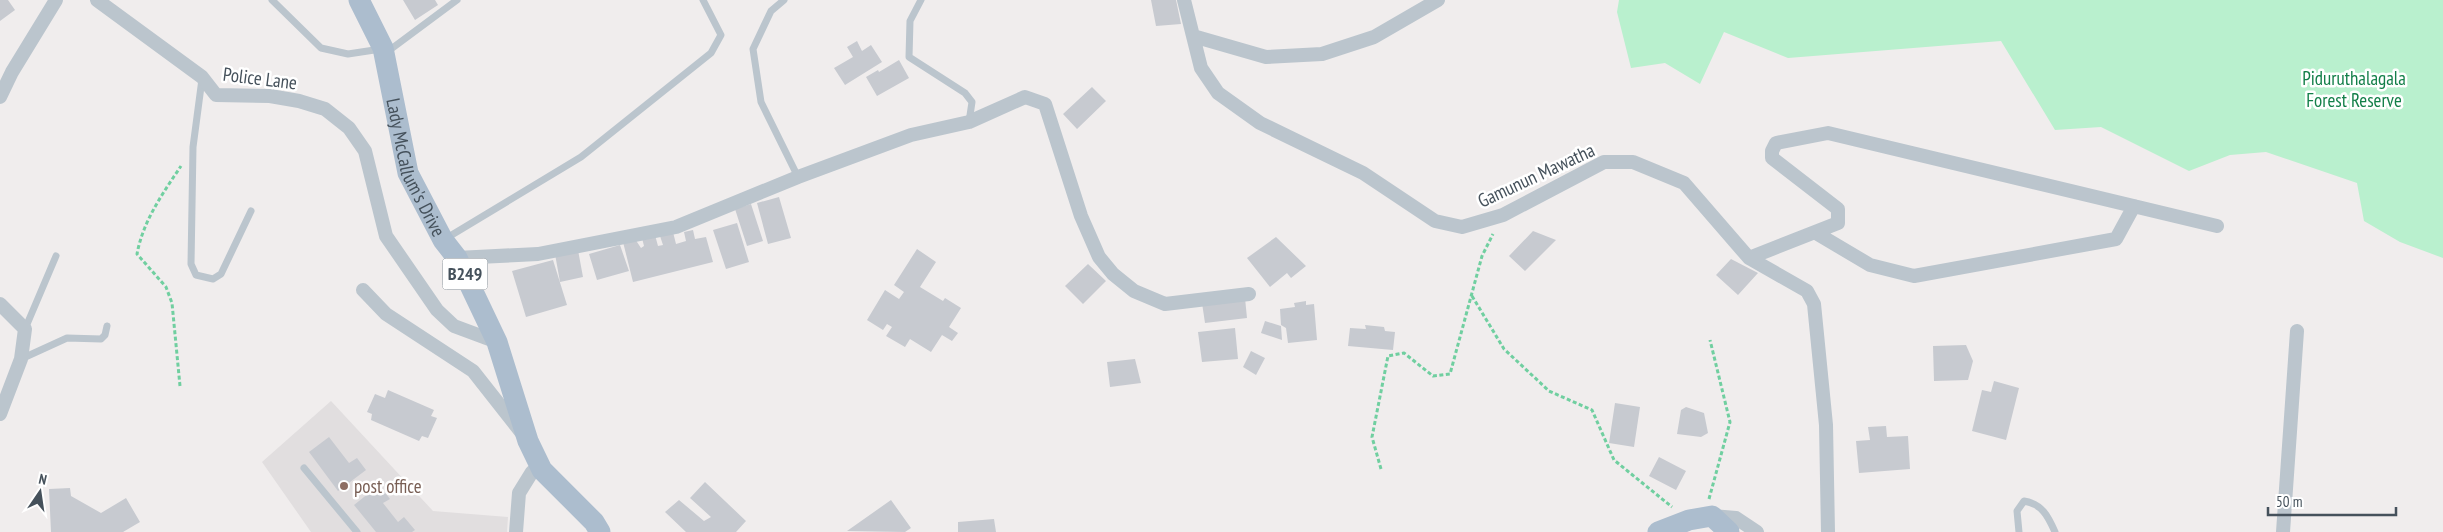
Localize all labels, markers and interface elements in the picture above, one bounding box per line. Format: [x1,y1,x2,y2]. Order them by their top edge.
street label: Police Lane [222,62,299,94]
park label: Piduruthalagala Forest Reserve [2302,66,2406,112]
street label: Lady McCallum's Drive [381,96,451,241]
street label: Gamunun Mawatha [1474,137,1598,213]
road number: B249 [442,258,488,290]
north arrow [15,467,65,517]
text: N [37,470,49,489]
place label: post office [354,474,422,498]
marker: post office [338,480,350,492]
scale bar [2268,484,2396,516]
text: 50 m [2276,492,2302,511]

